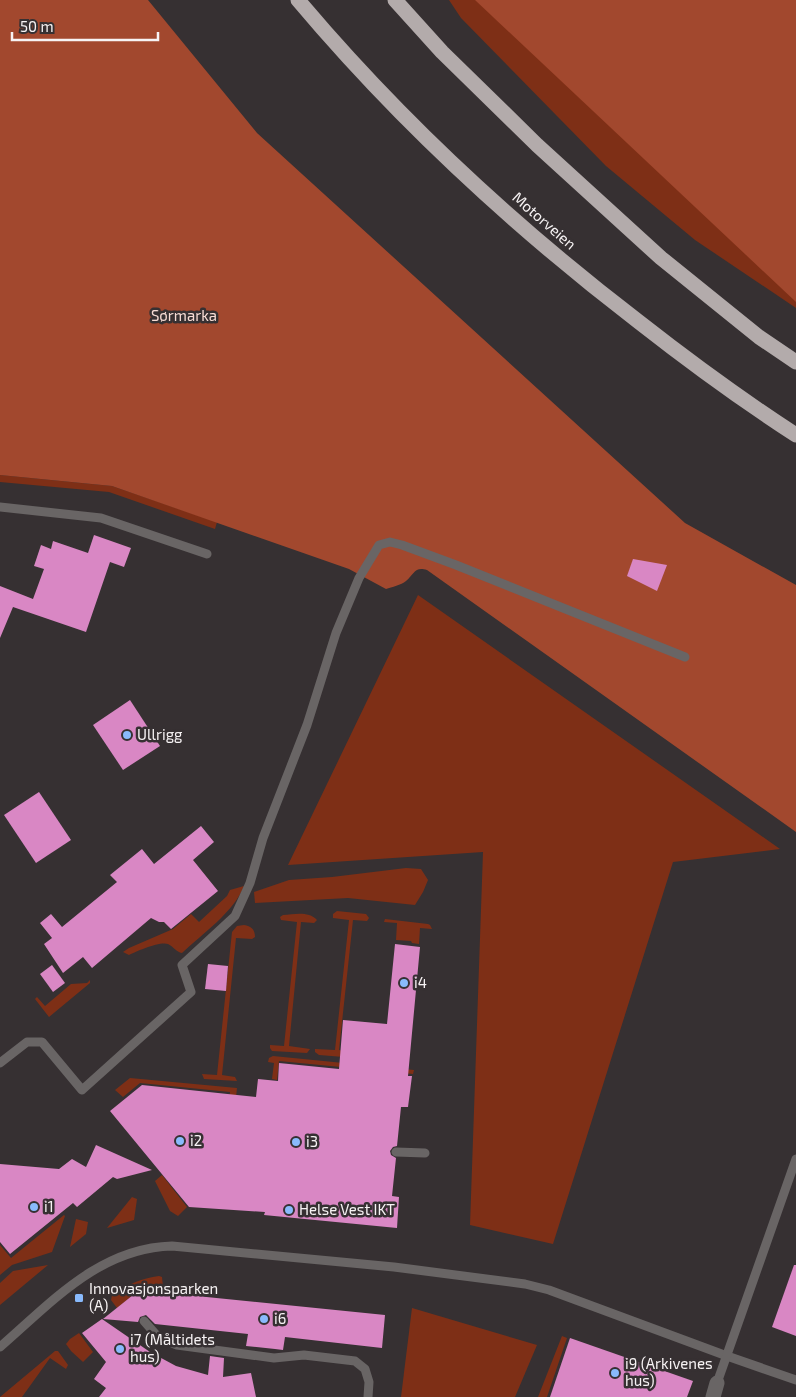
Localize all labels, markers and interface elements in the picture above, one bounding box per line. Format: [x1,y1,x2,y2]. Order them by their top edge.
scale bar [12,10,159,42]
text: 50 m [20,17,54,35]
street label: Motorveien [509,188,580,253]
park label: Sørmarka [151,306,217,324]
place label: Ullrigg [137,725,183,743]
marker: Ullrigg [121,729,133,741]
place label: i4 [414,973,427,991]
marker: i4 [398,977,410,989]
place label: i2 [190,1131,202,1149]
place label: i3 [306,1132,318,1150]
marker: i2 [174,1135,186,1147]
marker: i3 [290,1136,302,1148]
place label: i1 [44,1197,54,1215]
place label: Helse Vest IKT [299,1200,395,1218]
marker: i1 [28,1201,40,1213]
marker: Helse Vest IKT [283,1204,295,1216]
place label: Innovasjonsparken (A) [89,1279,218,1314]
marker: Innovasjonsparken (A) [73,1292,85,1304]
place label: i6 [274,1309,286,1327]
marker: i6 [258,1313,270,1325]
place label: i7 (Måltidets hus) [130,1330,215,1365]
marker: i7 (Måltidets hus) [114,1343,126,1355]
place label: i9 (Arkivenes hus) [625,1354,713,1389]
marker: i9 (Arkivenes hus) [609,1367,621,1379]

